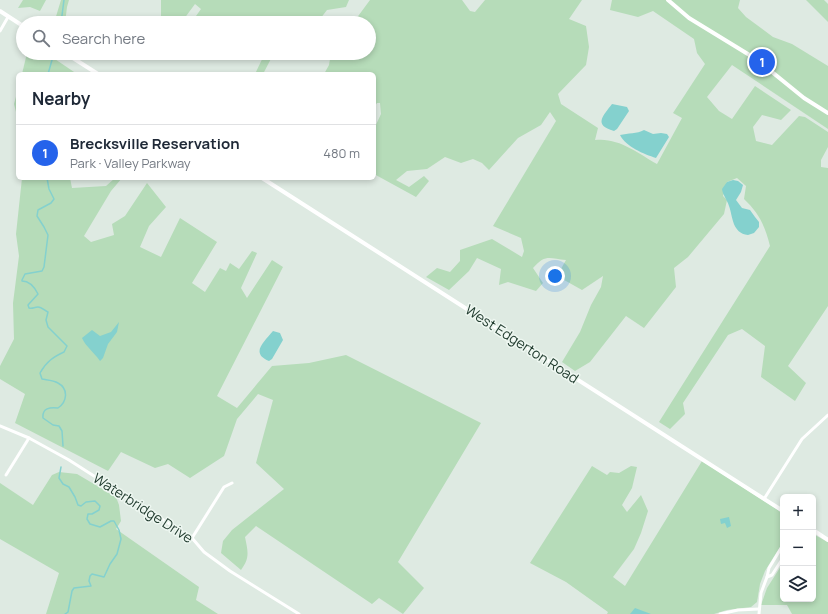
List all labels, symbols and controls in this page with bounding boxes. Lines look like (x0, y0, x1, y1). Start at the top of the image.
search box (16, 16, 376, 60)
icon: search (30, 27, 52, 49)
text: Search here (62, 28, 145, 49)
pin: 1 (749, 47, 775, 77)
text: Nearby (32, 87, 90, 110)
text: Brecksville Reservation (70, 133, 240, 154)
text: 1 (42, 144, 48, 162)
text: 480 m (323, 144, 360, 162)
text: Park · Valley Parkway (70, 154, 191, 172)
your location (545, 266, 565, 286)
street label: West Edgerton Road (462, 300, 583, 387)
street label: Waterbridge Drive (90, 468, 197, 547)
map controls (780, 494, 816, 602)
button: + (780, 494, 816, 530)
button: − (780, 530, 816, 566)
button: layers (780, 566, 816, 602)

